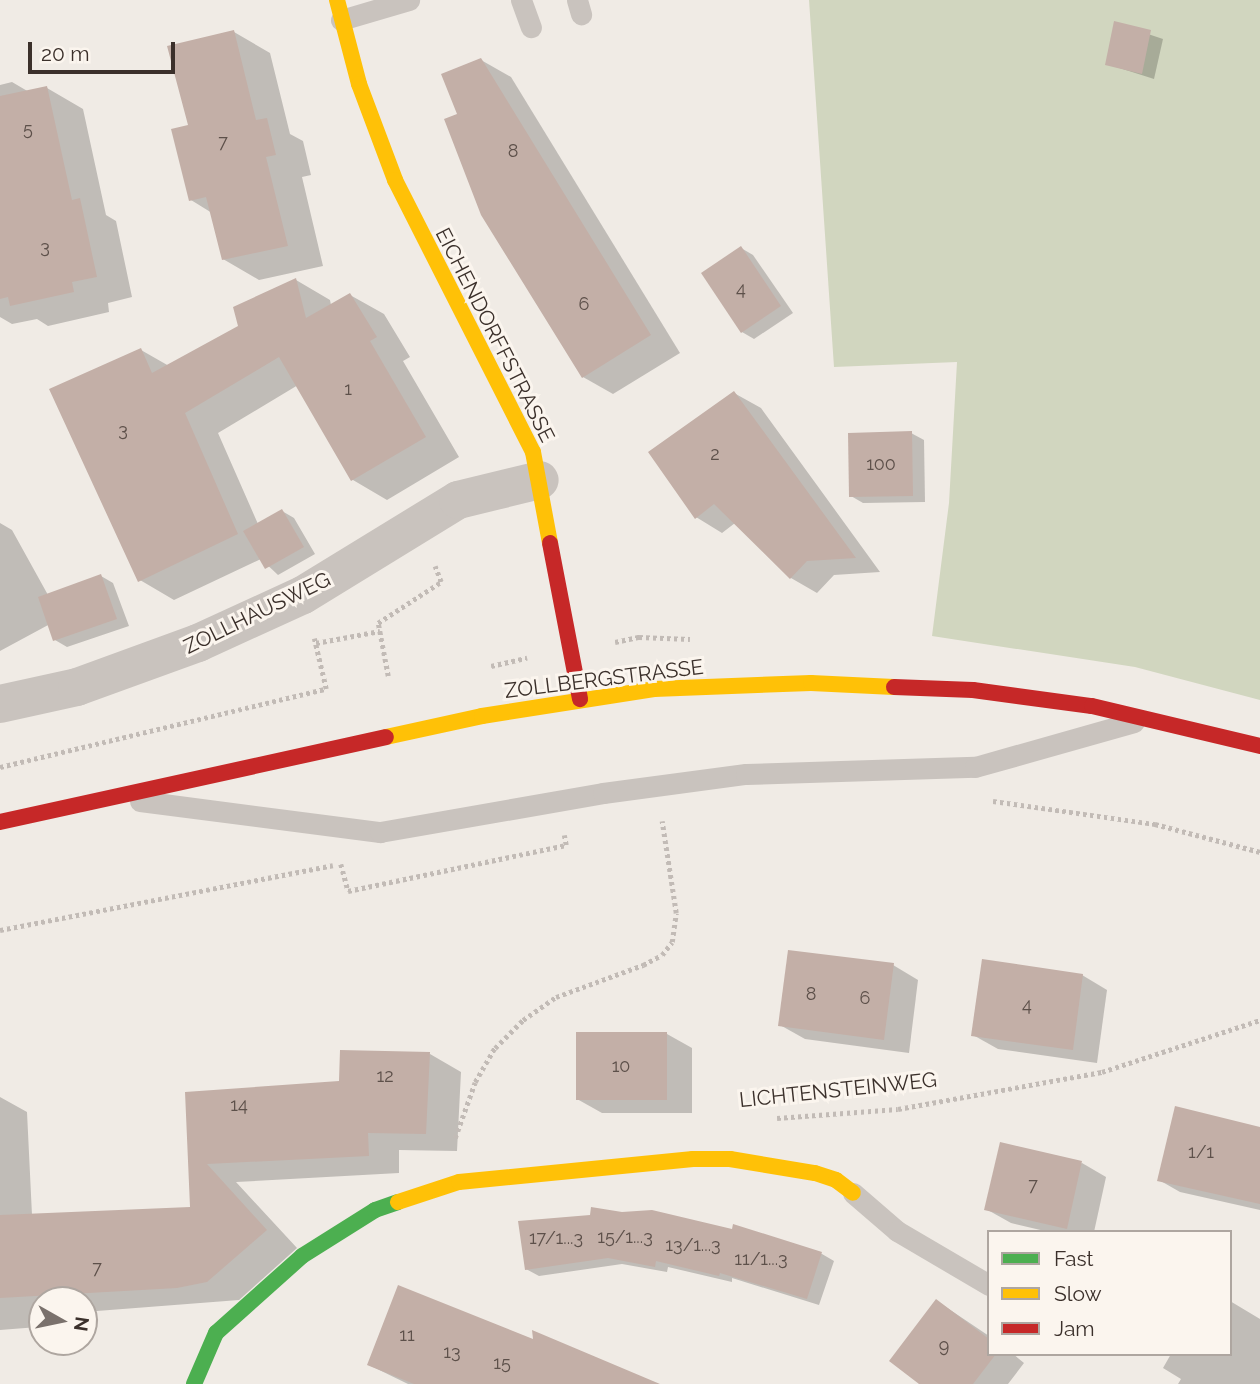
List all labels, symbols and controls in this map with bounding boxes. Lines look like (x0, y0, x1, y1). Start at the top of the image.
scale bar (32, 28, 178, 72)
text: 20 m (41, 41, 89, 66)
house number: 5 (23, 118, 33, 140)
house number: 7 (218, 131, 228, 153)
house number: 8 (508, 140, 518, 162)
street label: EICHENDORFFSTRASSE (430, 224, 560, 446)
house number: 3 (40, 236, 50, 258)
house number: 4 (736, 278, 746, 300)
house number: 6 (579, 293, 589, 315)
house number: 1 (344, 378, 352, 400)
house number: 3 (118, 419, 128, 441)
house number: 2 (710, 443, 720, 465)
house number: 100 (866, 453, 896, 475)
street label: ZOLLHAUSWEG (180, 567, 334, 659)
street label: ZOLLBERGSTRASSE (503, 654, 705, 704)
house number: 8 (806, 983, 816, 1005)
house number: 6 (860, 987, 870, 1009)
house number: 4 (1022, 994, 1032, 1016)
house number: 10 (612, 1055, 630, 1077)
house number: 12 (376, 1065, 394, 1087)
street label: LICHTENSTEINWEG (738, 1067, 938, 1113)
house number: 14 (230, 1094, 248, 1116)
house number: 1/1 (1188, 1141, 1214, 1163)
house number: 7 (1028, 1174, 1038, 1196)
house number: 15/1...3 (597, 1226, 653, 1248)
house number: 17/1...3 (529, 1227, 583, 1249)
legend (987, 1230, 1232, 1356)
house number: 13/1...3 (665, 1234, 721, 1256)
text: Fast (1054, 1246, 1094, 1271)
house number: 11/1...3 (734, 1248, 788, 1270)
house number: 7 (92, 1257, 102, 1279)
text: Slow (1054, 1281, 1102, 1306)
north arrow (28, 1286, 98, 1356)
text: N (70, 1315, 94, 1333)
text: Jam (1054, 1316, 1095, 1341)
house number: 11 (399, 1324, 415, 1346)
house number: 9 (939, 1335, 949, 1357)
house number: 13 (443, 1341, 461, 1363)
house number: 15 (493, 1352, 511, 1374)

